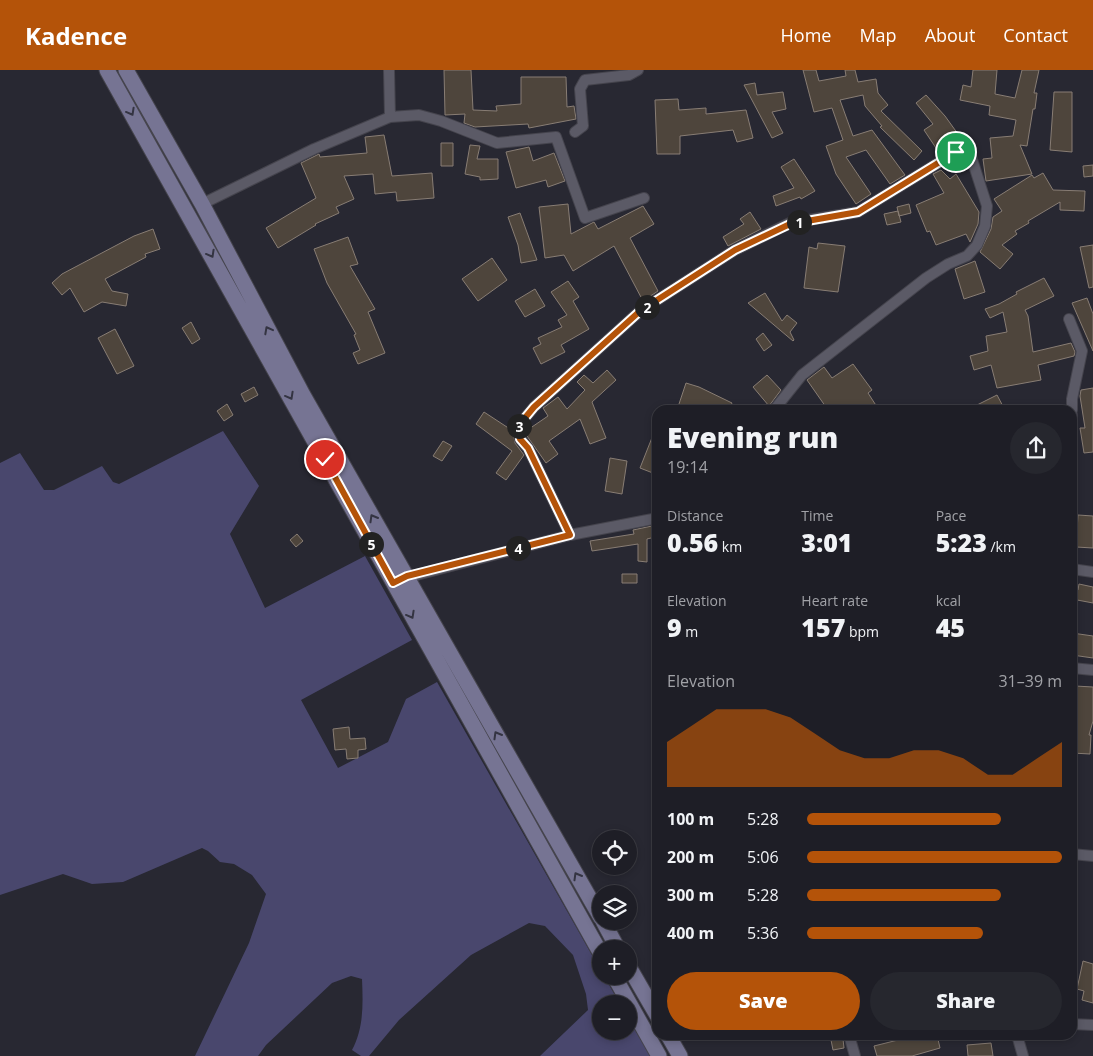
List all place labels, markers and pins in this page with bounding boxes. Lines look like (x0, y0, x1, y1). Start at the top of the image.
pin (935, 131, 977, 173)
pin: 1 (786, 210, 812, 234)
pin: 2 (634, 294, 660, 320)
pin: 3 (506, 414, 532, 438)
pin (304, 438, 346, 480)
pin: 5 (358, 532, 384, 556)
pin: 4 (506, 536, 530, 560)

